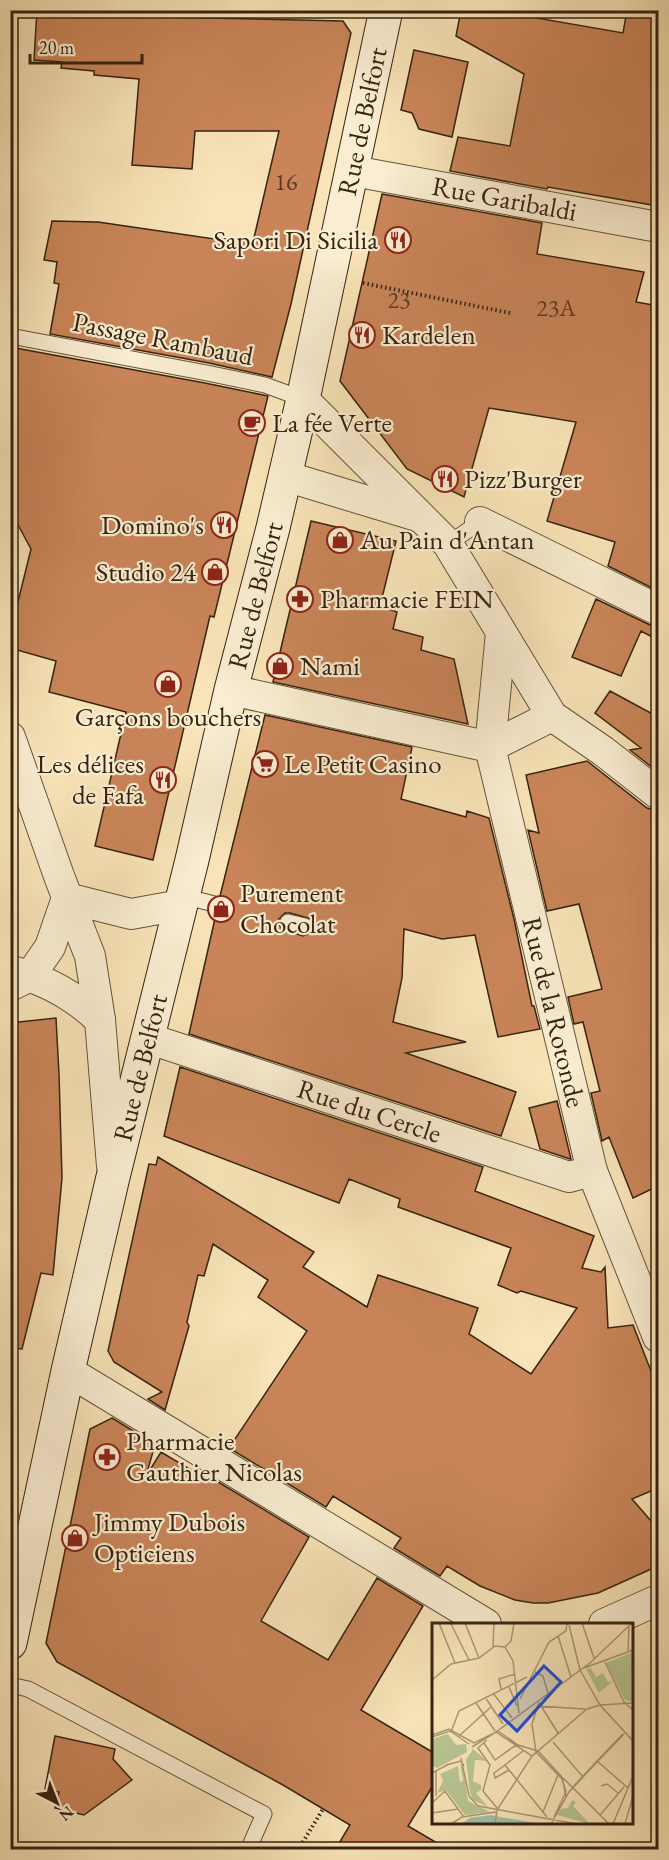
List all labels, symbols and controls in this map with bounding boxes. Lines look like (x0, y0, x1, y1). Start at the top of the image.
scale bar (30, 27, 142, 65)
text: 20 m (39, 36, 74, 59)
street label: Rue de Belfort (329, 43, 395, 199)
house number: 16 (274, 166, 298, 197)
street label: Rue Garibaldi (429, 168, 580, 229)
place label: Sapori Di Sicilia (213, 222, 378, 257)
restaurant icon: Sapori Di Sicilia (383, 225, 413, 255)
house number: 23 (387, 284, 411, 315)
house number: 23A (536, 292, 576, 323)
street label: Passage Rambaud (70, 304, 257, 373)
place label: Kardelen (382, 317, 476, 352)
restaurant icon: Kardelen (347, 320, 377, 350)
place label: La fée Verte (272, 405, 392, 440)
cafe icon: La fée Verte (237, 408, 267, 438)
place label: Pizz'Burger (464, 461, 582, 496)
restaurant icon: Pizz'Burger (430, 464, 460, 494)
place label: Domino's (101, 507, 204, 542)
restaurant icon: Domino's (209, 510, 239, 540)
street label: Rue de Belfort (219, 518, 291, 673)
place label: Au Pain d'Antan (359, 522, 534, 557)
shop icon: Au Pain d'Antan (325, 525, 355, 555)
place label: Studio 24 (96, 554, 197, 589)
shop icon: Studio 24 (200, 557, 230, 587)
place label: Pharmacie FEIN (320, 581, 494, 616)
pharmacy icon: Pharmacie FEIN (285, 584, 315, 614)
place label: Nami (300, 648, 360, 683)
shop icon: Nami (265, 651, 295, 681)
shop icon: Garçons bouchers (153, 669, 183, 699)
place label: Garçons bouchers (75, 699, 261, 734)
place label: Les délices de Fafa (37, 746, 144, 812)
place label: Le Petit Casino (284, 746, 442, 781)
supermarket icon: Le Petit Casino (250, 749, 280, 779)
restaurant icon: Les délices de Fafa (148, 765, 178, 795)
place label: Purement Chocolat (240, 875, 343, 941)
shop icon: Purement Chocolat (206, 894, 236, 924)
street label: Rue de la Rotonde (514, 913, 594, 1111)
street label: Rue de Belfort (105, 990, 175, 1145)
street label: Rue du Cercle (293, 1071, 446, 1151)
place label: Pharmacie Gauthier Nicolas (126, 1423, 302, 1489)
pharmacy icon: Pharmacie Gauthier Nicolas (92, 1442, 122, 1472)
place label: Jimmy Dubois Opticiens (92, 1504, 245, 1570)
shop icon: Jimmy Dubois Opticiens (60, 1523, 90, 1553)
inset map (432, 1623, 633, 1824)
north arrow (27, 1773, 87, 1833)
text: N (55, 1802, 79, 1826)

